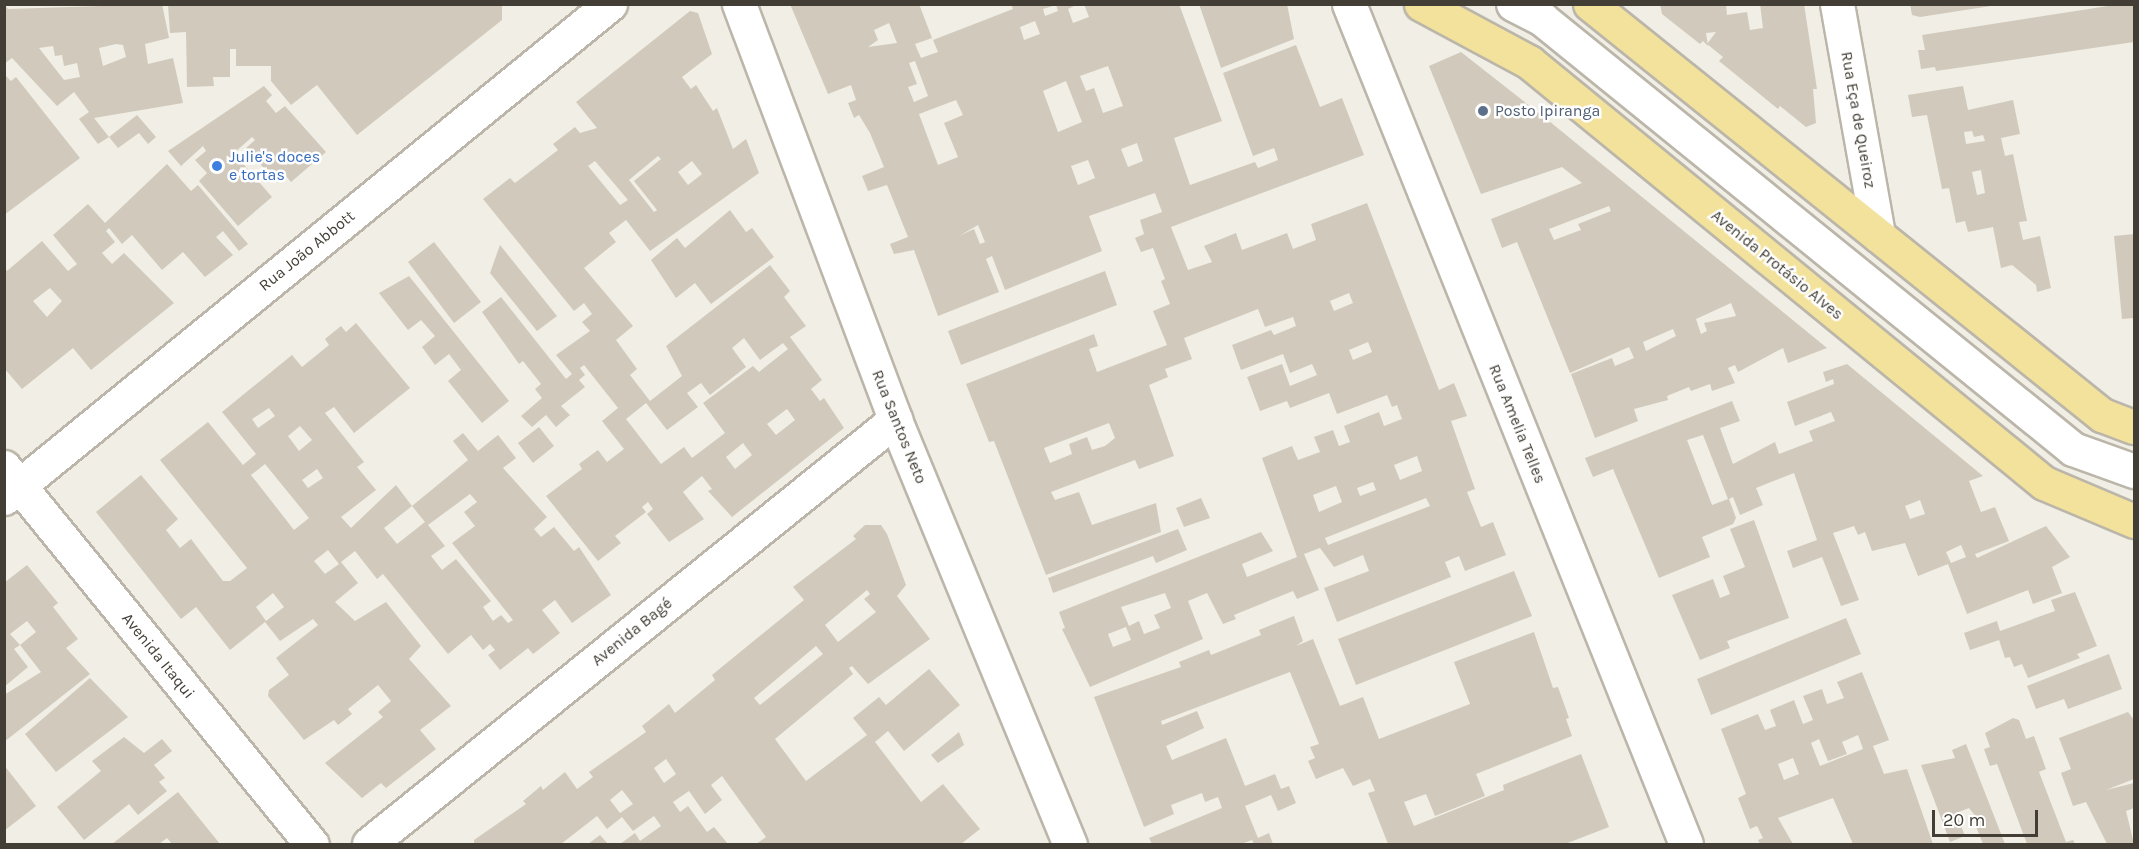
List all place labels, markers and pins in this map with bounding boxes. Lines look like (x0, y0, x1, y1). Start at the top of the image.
place label: Posto Ipiranga (1495, 101, 1600, 121)
marker: Posto Ipiranga (1476, 104, 1490, 118)
place label: Julie's doces e tortas (229, 147, 320, 185)
marker: Julie's doces e tortas (210, 159, 224, 173)

